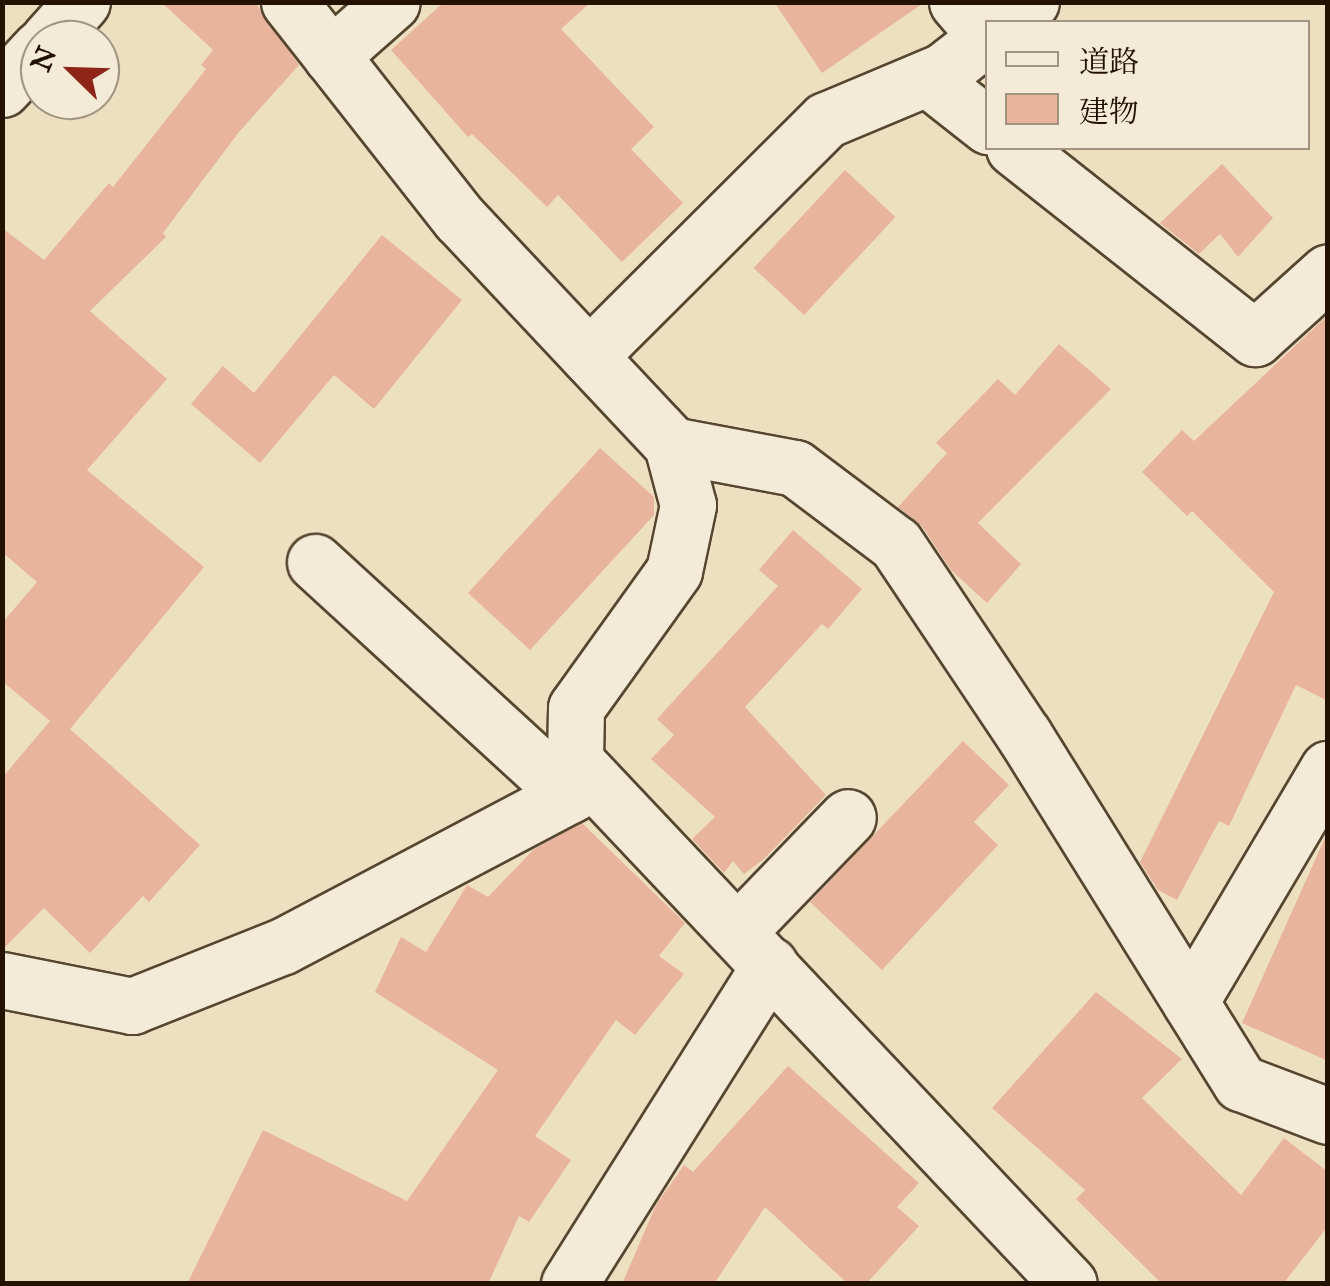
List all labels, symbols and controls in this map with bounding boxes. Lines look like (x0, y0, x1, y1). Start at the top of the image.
north arrow (20, 20, 120, 120)
legend (985, 20, 1310, 150)
text: N (23, 41, 65, 77)
text: 道路 (1079, 44, 1139, 80)
text: 建物 (1079, 94, 1139, 130)

